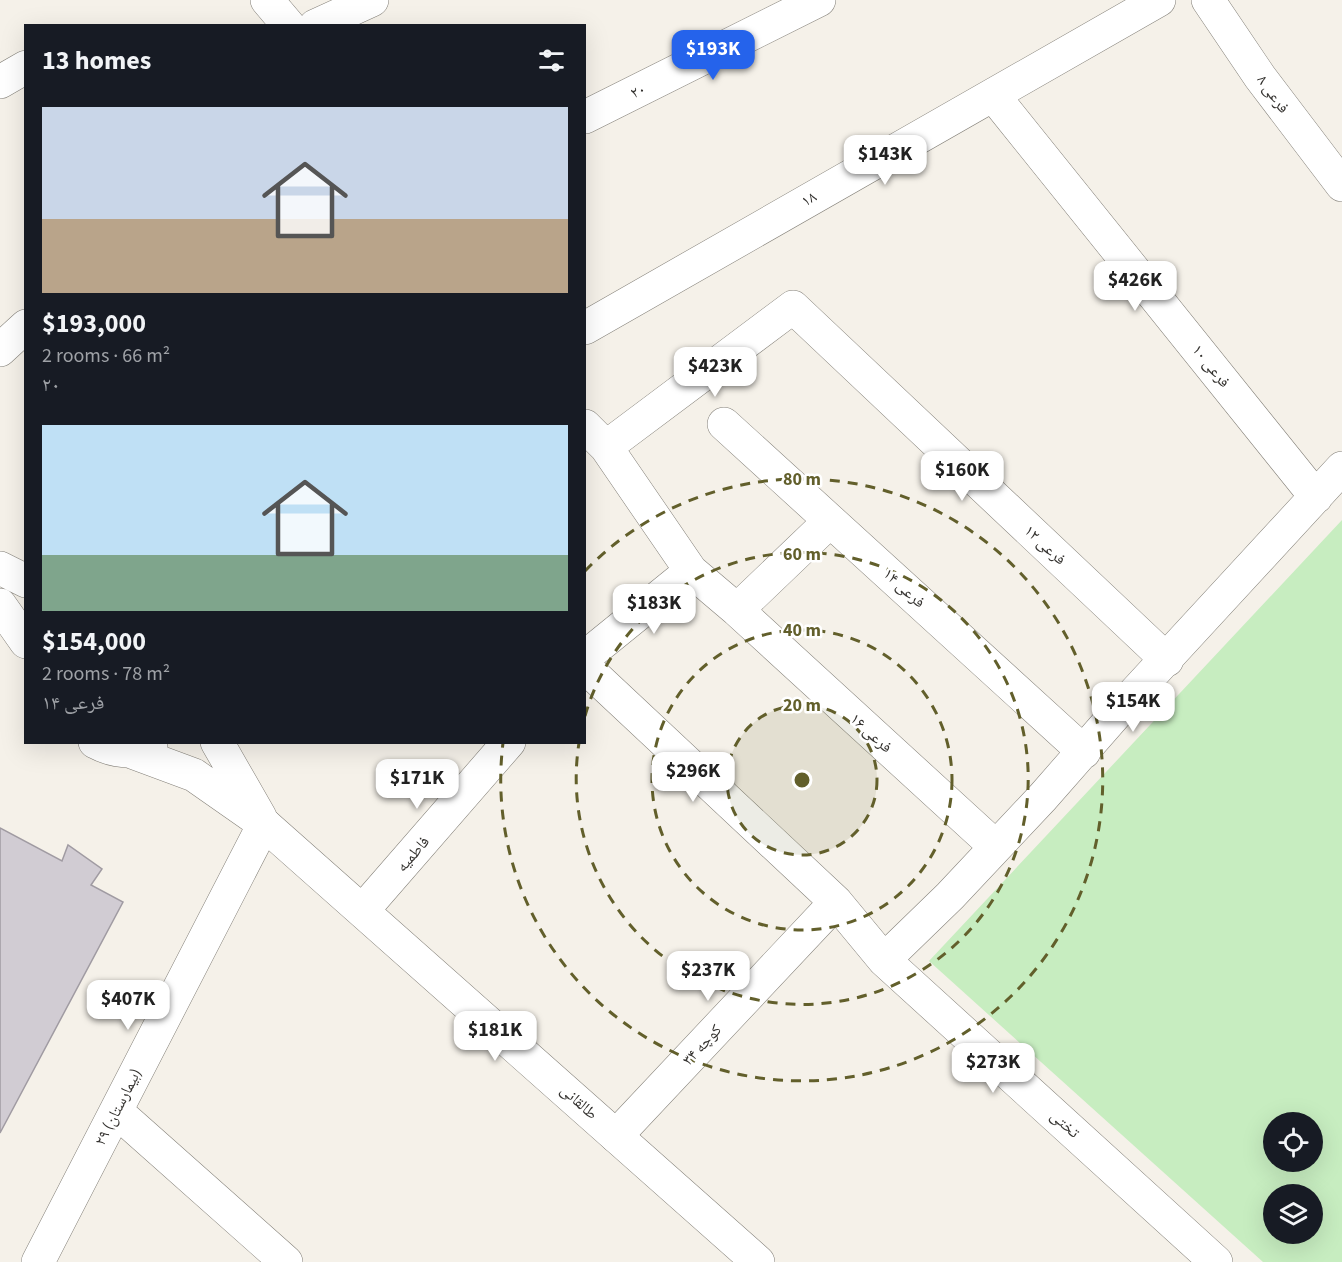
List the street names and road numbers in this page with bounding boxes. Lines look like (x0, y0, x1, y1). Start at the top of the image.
street label: فرعی ۸ (1252, 70, 1294, 118)
street label: ۲۰ (627, 78, 649, 104)
street label: ۱۸ (797, 186, 821, 212)
street label: فرعی ۱۰ (1187, 340, 1235, 392)
street label: فرعی ۱۲ (1019, 520, 1071, 570)
street label: فرعی ۱۴ (878, 563, 930, 613)
street label: فرعی ۱۶ (845, 708, 897, 758)
street label: فاطمیه (391, 831, 435, 877)
street label: کوچه ۳۴ (677, 1019, 727, 1070)
street label: ۲۹ (بیمارستان) (89, 1065, 147, 1149)
street label: طالقانی (555, 1079, 603, 1125)
street label: تختی (1045, 1105, 1085, 1143)

